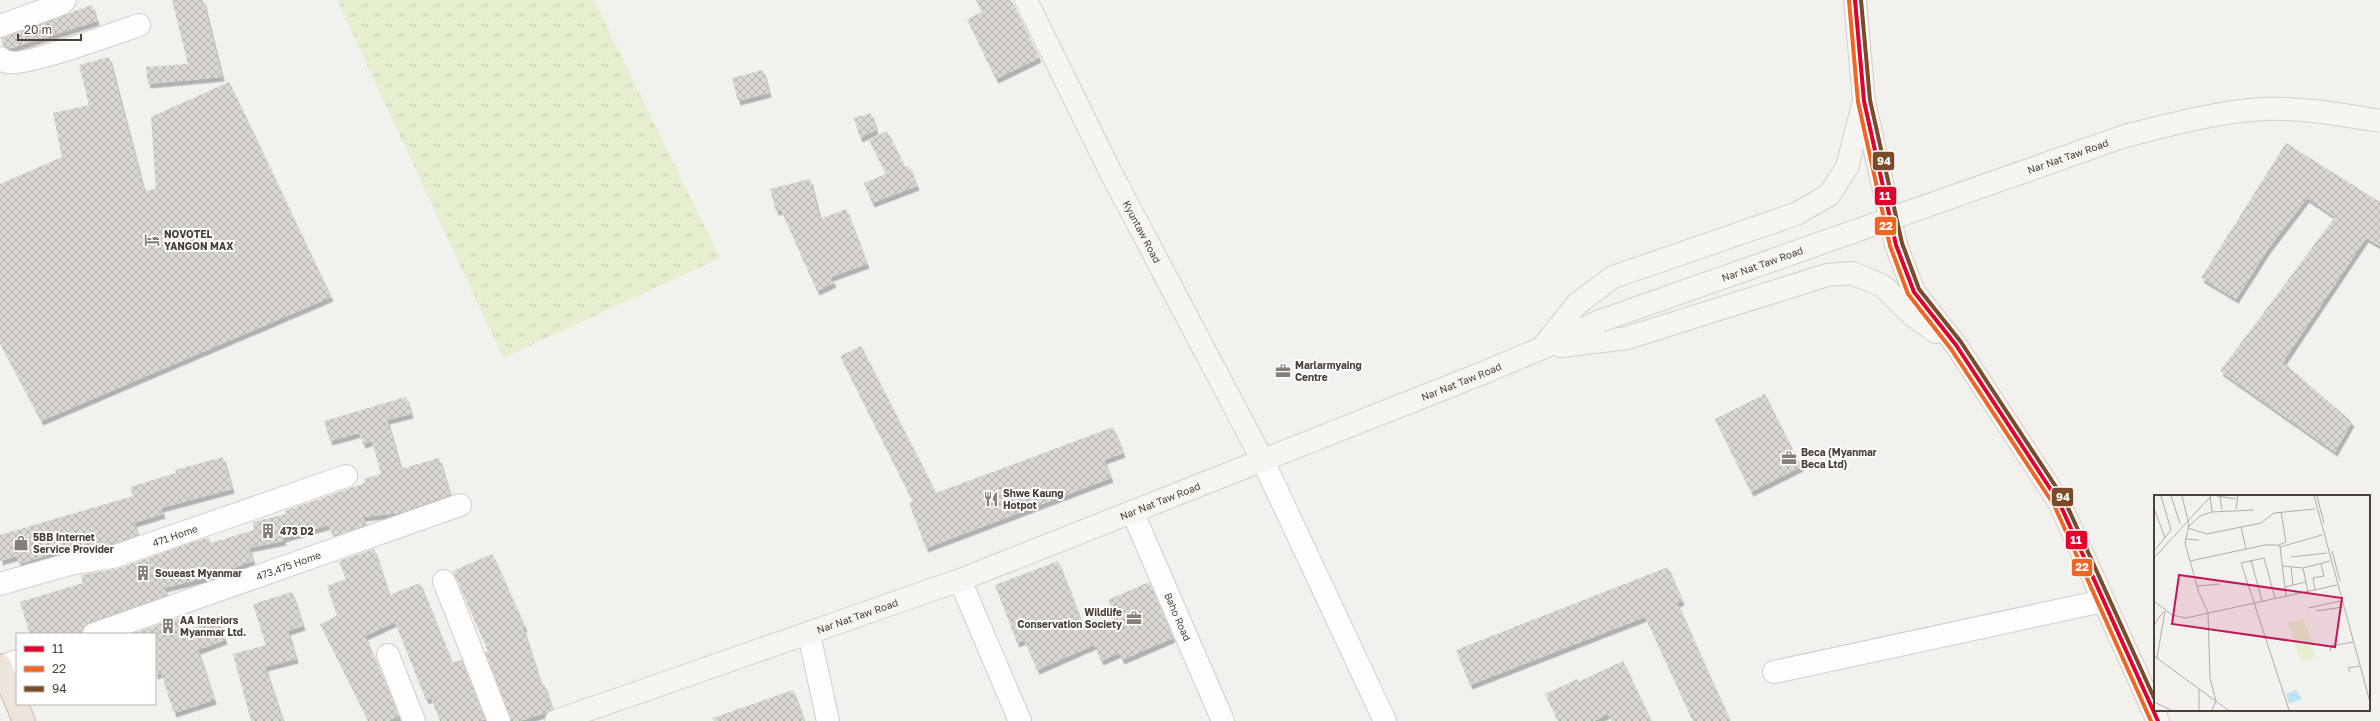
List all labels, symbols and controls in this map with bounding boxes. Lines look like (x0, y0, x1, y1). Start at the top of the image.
scale bar (18, 16, 81, 42)
text: 20 m (24, 22, 52, 37)
street label: Nar Nat Taw Road (2026, 136, 2110, 176)
line badge: 94 (1872, 151, 1895, 171)
text: 94 (1877, 154, 1891, 167)
line badge: 11 (1874, 186, 1897, 206)
text: 11 (1879, 189, 1891, 202)
street label: Kyuntaw Road (1121, 198, 1163, 265)
line badge: 22 (1874, 216, 1897, 236)
text: 22 (1879, 219, 1893, 232)
place label: NOVOTEL YANGON MAX (164, 228, 234, 252)
hotel icon: NOVOTEL YANGON MAX (143, 231, 161, 249)
street label: Nar Nat Taw Road (1720, 244, 1804, 284)
place label: Marlarmyaing Centre (1295, 359, 1362, 383)
street label: Nar Nat Taw Road (1419, 360, 1503, 403)
office icon: Marlarmyaing Centre (1274, 362, 1292, 380)
place label: Beca (Myanmar Beca Ltd) (1801, 446, 1877, 470)
office icon: Beca (Myanmar Beca Ltd) (1780, 449, 1798, 467)
street label: Nar Nat Taw Road (1118, 480, 1202, 522)
place label: Shwe Kaung Hotpot (1003, 487, 1063, 511)
line badge: 94 (2051, 487, 2074, 507)
restaurant icon: Shwe Kaung Hotpot (982, 490, 1000, 508)
text: 94 (2056, 490, 2070, 503)
inset map (2154, 495, 2370, 711)
street label: 471 Home (151, 522, 199, 549)
building icon: 473 D2 (259, 522, 277, 540)
place label: 473 D2 (280, 525, 314, 537)
line badge: 11 (2065, 530, 2088, 550)
place label: 5BB Internet Service Provider (33, 531, 114, 555)
text: 11 (2070, 533, 2082, 546)
shop icon: 5BB Internet Service Provider (12, 534, 30, 552)
street label: 473,475 Home (254, 548, 323, 583)
line badge: 22 (2071, 558, 2093, 577)
text: 22 (2075, 560, 2089, 573)
building icon: Soueast Myanmar (134, 564, 152, 582)
place label: Soueast Myanmar (155, 567, 242, 579)
street label: Baho Road (1162, 591, 1194, 643)
street label: Nar Nat Taw Road (815, 596, 899, 636)
place label: Wildlife Conservation Society (1017, 606, 1122, 630)
office icon: Wildlife Conservation Society (1125, 609, 1143, 627)
place label: AA Interiors Myanmar Ltd. (180, 614, 246, 638)
building icon: AA Interiors Myanmar Ltd. (159, 617, 177, 635)
legend (16, 633, 156, 705)
text: 11 (52, 641, 64, 656)
text: 22 (52, 661, 66, 676)
text: 94 (52, 681, 67, 696)

